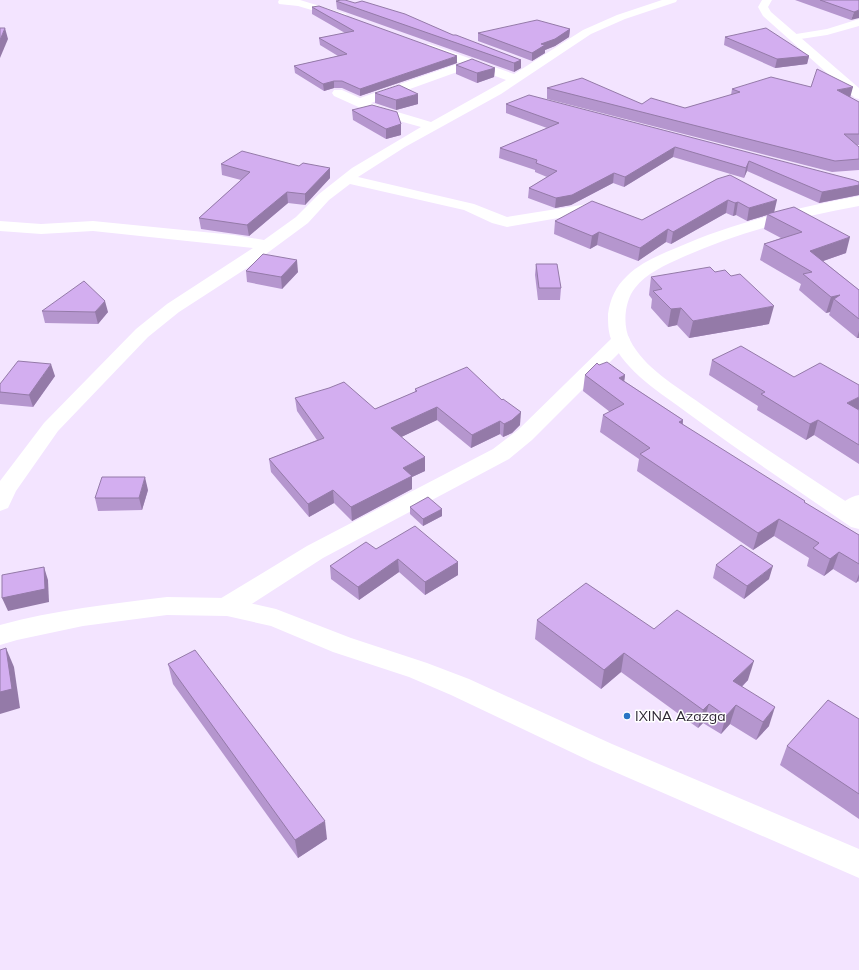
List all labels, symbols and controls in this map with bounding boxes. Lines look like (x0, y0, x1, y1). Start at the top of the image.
place label: IXINA Azazga (635, 707, 726, 725)
marker: IXINA Azazga (622, 711, 632, 721)

